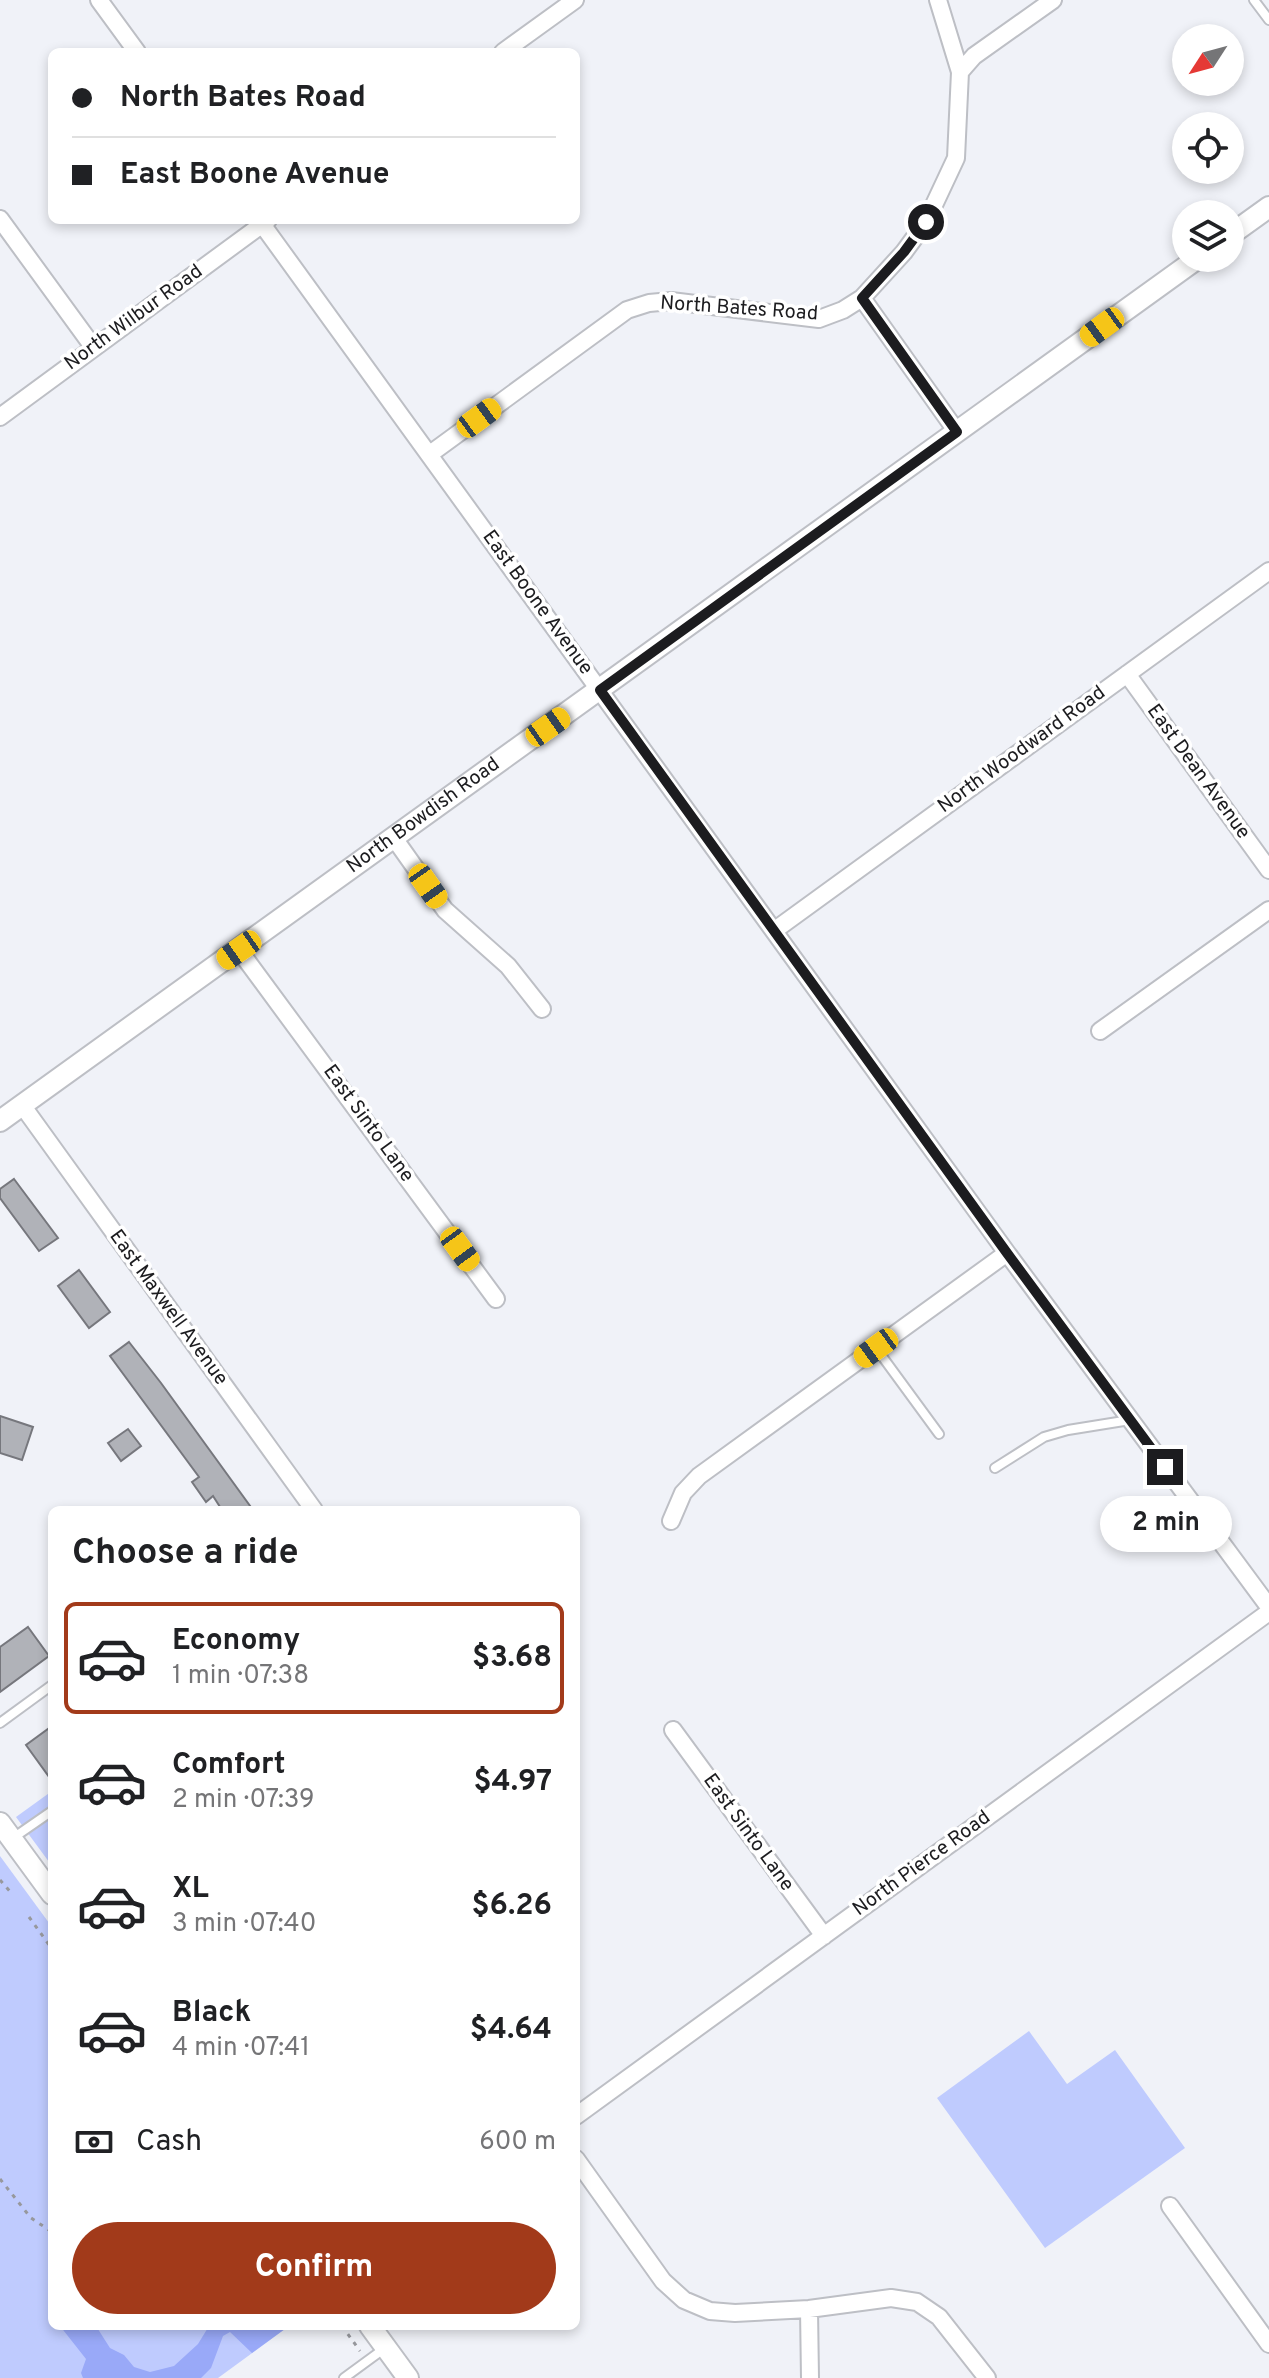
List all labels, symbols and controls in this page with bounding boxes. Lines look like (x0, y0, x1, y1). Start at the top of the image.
north arrow (1172, 24, 1244, 96)
map controls (1172, 24, 1244, 272)
text: North Bates Road (120, 80, 366, 117)
button: locate (1172, 112, 1244, 184)
text: East Boone Avenue (120, 157, 390, 194)
button: layers (1172, 200, 1244, 272)
route start (908, 204, 944, 240)
street label: North Wilbur Road (60, 259, 208, 377)
street label: North Bates Road (659, 291, 819, 327)
car (1076, 303, 1128, 351)
car (453, 394, 505, 442)
street label: East Boone Avenue (476, 525, 598, 681)
street label: North Woodward Road (933, 680, 1111, 820)
street label: East Dean Avenue (1140, 699, 1256, 845)
car (521, 703, 575, 751)
street label: North Bowdish Road (342, 752, 505, 880)
car (404, 859, 452, 913)
car (212, 926, 266, 974)
street label: East Sinto Lane (317, 1060, 419, 1188)
car (436, 1223, 484, 1275)
street label: East Maxwell Avenue (103, 1225, 233, 1391)
car (850, 1324, 902, 1372)
route end (1147, 1449, 1183, 1485)
callout: 2 min (1099, 1495, 1231, 1551)
text: 2 min (1132, 1507, 1200, 1540)
text: Choose a ride (72, 1531, 298, 1577)
icon: car (76, 1622, 148, 1694)
text: Economy (172, 1623, 300, 1660)
text: $3.68 (472, 1640, 552, 1677)
text: 1 min · 07:38 (172, 1660, 309, 1693)
icon: car (76, 1746, 148, 1818)
text: Comfort (172, 1747, 285, 1784)
text: $4.97 (473, 1764, 552, 1801)
street label: East Sinto Lane (697, 1769, 799, 1897)
text: 2 min · 07:39 (172, 1784, 314, 1817)
street label: North Pierce Road (848, 1805, 996, 1923)
icon: car (76, 1870, 148, 1942)
text: XL (172, 1871, 209, 1908)
text: $6.26 (471, 1888, 552, 1925)
text: 3 min · 07:40 (172, 1908, 316, 1941)
icon: car (76, 1994, 148, 2066)
text: Black (172, 1995, 251, 2032)
text: $4.64 (470, 2012, 552, 2049)
text: 4 min · 07:41 (172, 2032, 310, 2065)
icon: cash (72, 2120, 116, 2164)
text: Cash (136, 2124, 202, 2161)
text: 600 m (479, 2126, 556, 2159)
button: Confirm (72, 2222, 556, 2314)

